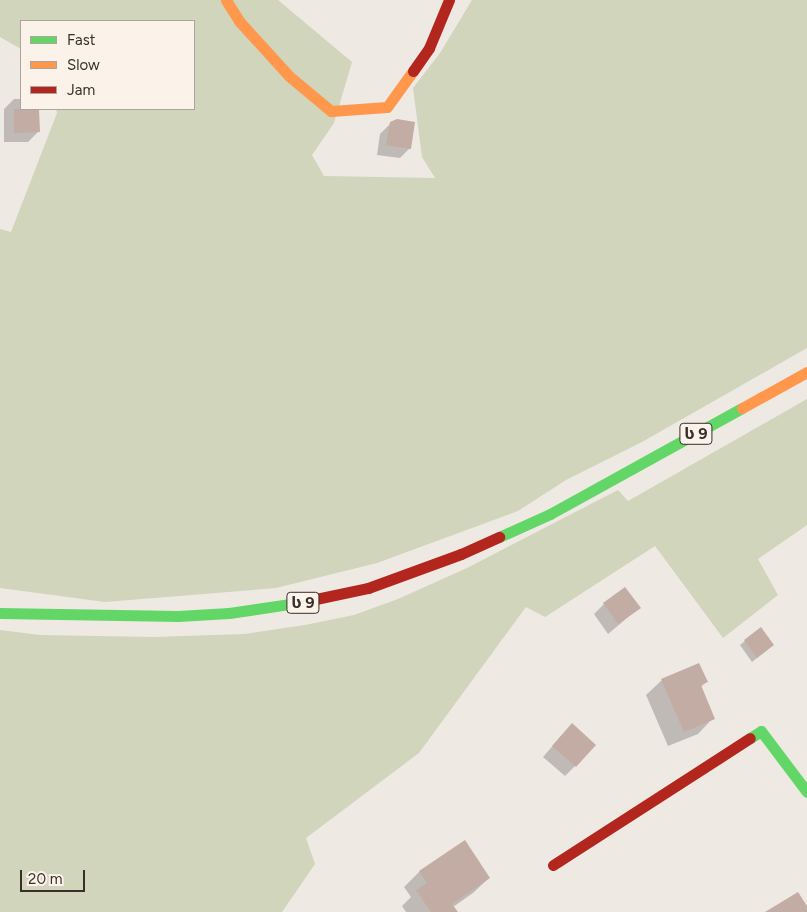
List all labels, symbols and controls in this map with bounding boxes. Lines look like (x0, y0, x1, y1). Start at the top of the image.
legend (20, 20, 195, 110)
text: Fast (67, 31, 95, 49)
text: Slow (67, 56, 100, 74)
text: Jam (67, 81, 95, 99)
road number: ს 9 (678, 420, 714, 448)
road number: ს 9 (286, 590, 320, 616)
scale bar (22, 860, 88, 892)
text: 20 m (28, 870, 62, 888)

